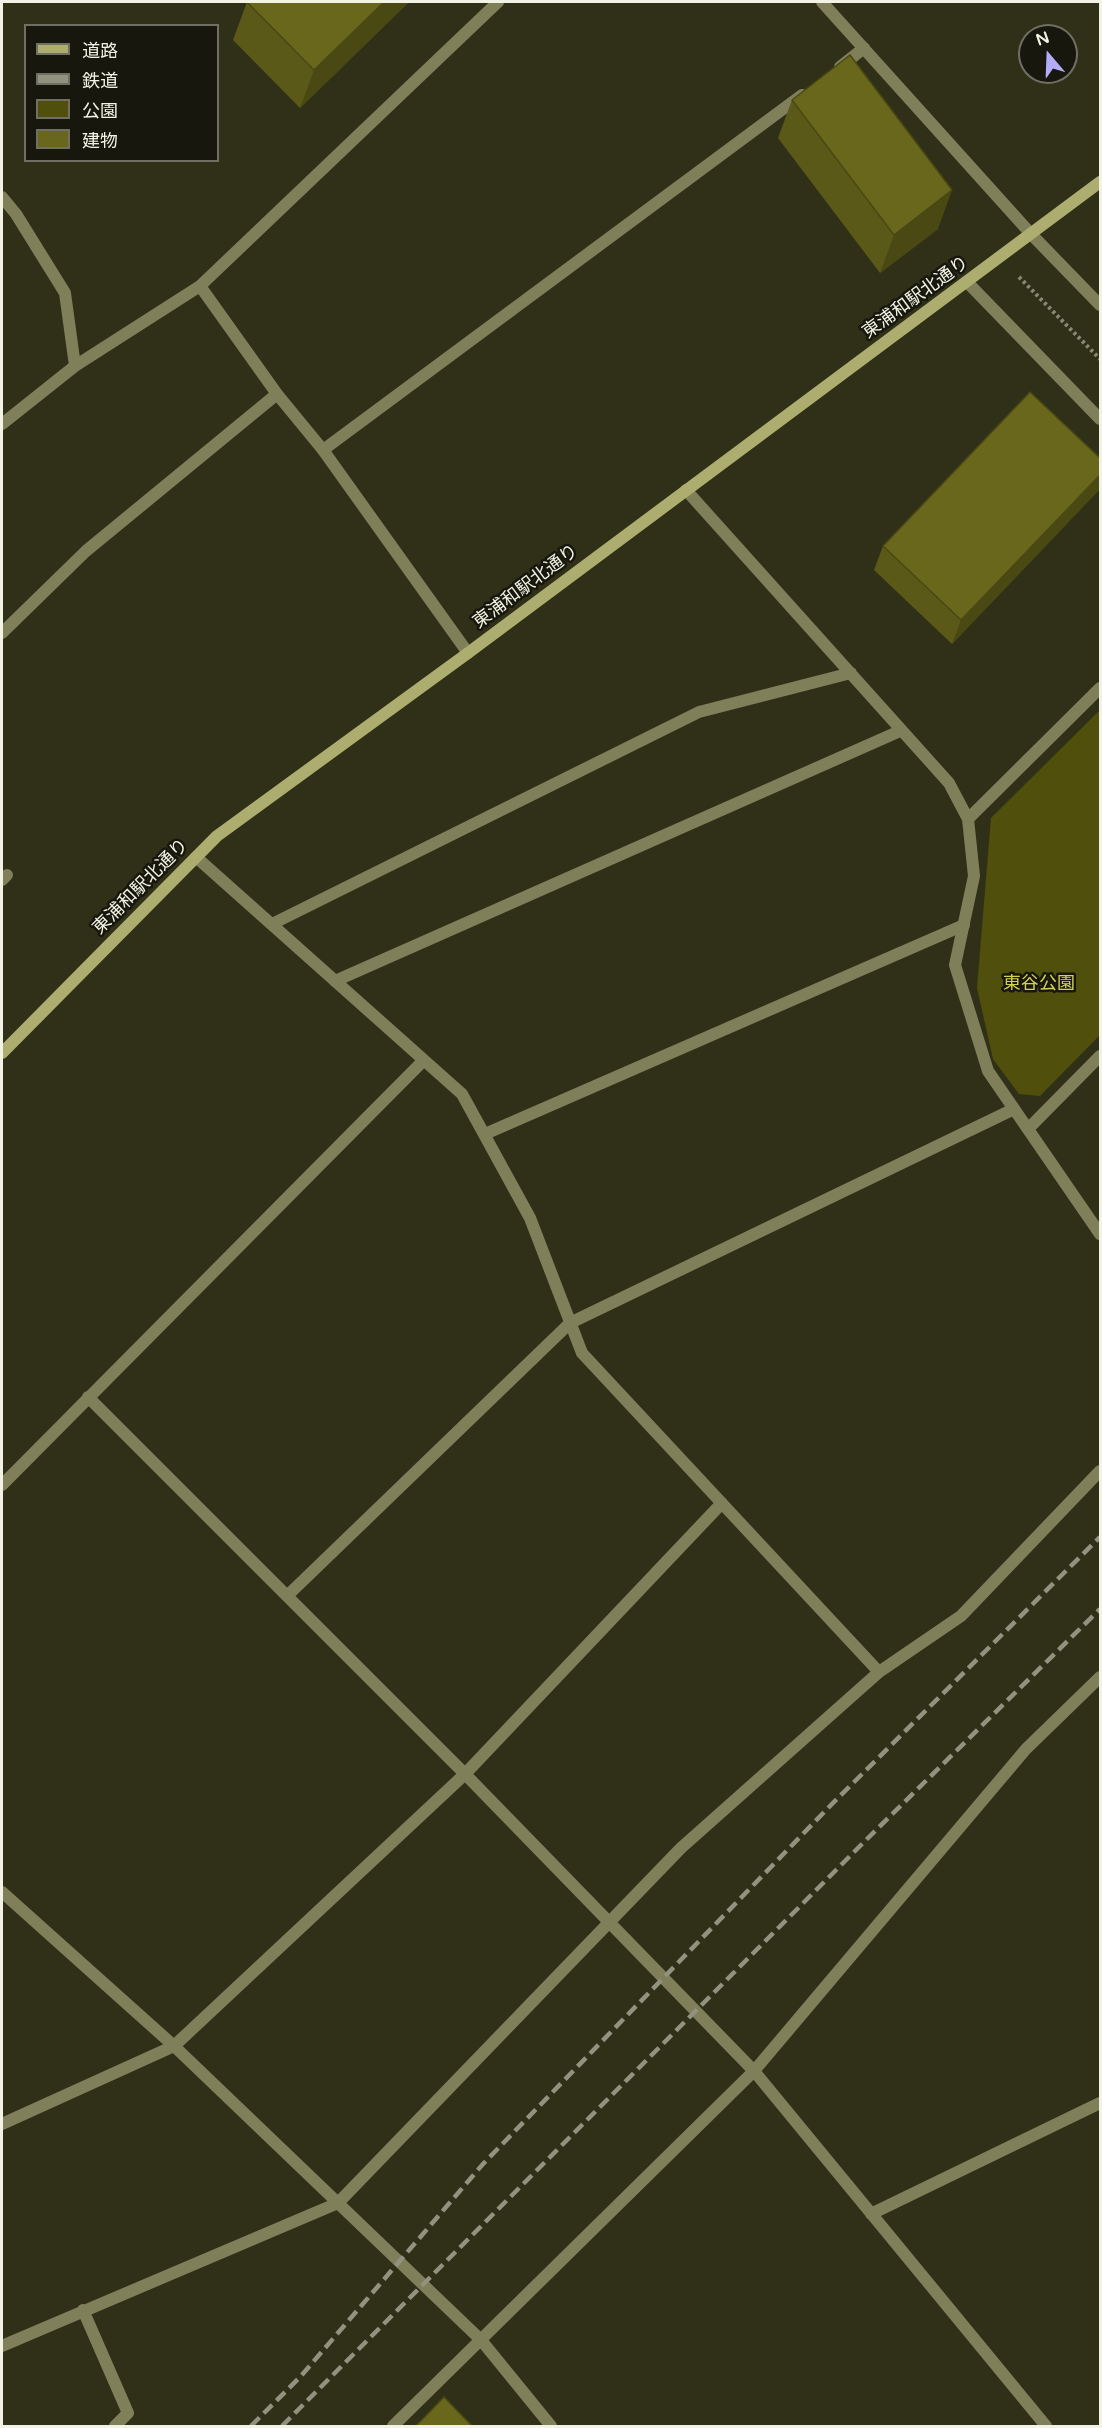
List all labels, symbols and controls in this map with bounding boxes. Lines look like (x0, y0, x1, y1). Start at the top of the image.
legend (24, 24, 219, 162)
north arrow (1018, 24, 1078, 84)
text: N (1033, 27, 1052, 50)
text: 道路 (82, 40, 118, 62)
text: 鉄道 (82, 70, 118, 92)
text: 公園 (82, 100, 118, 122)
text: 建物 (82, 130, 118, 152)
street label: 東浦和駅北通り (859, 252, 973, 344)
street label: 東浦和駅北通り (469, 540, 583, 634)
street label: 東浦和駅北通り (89, 835, 193, 939)
park label: 東谷公園 (1003, 973, 1075, 995)

